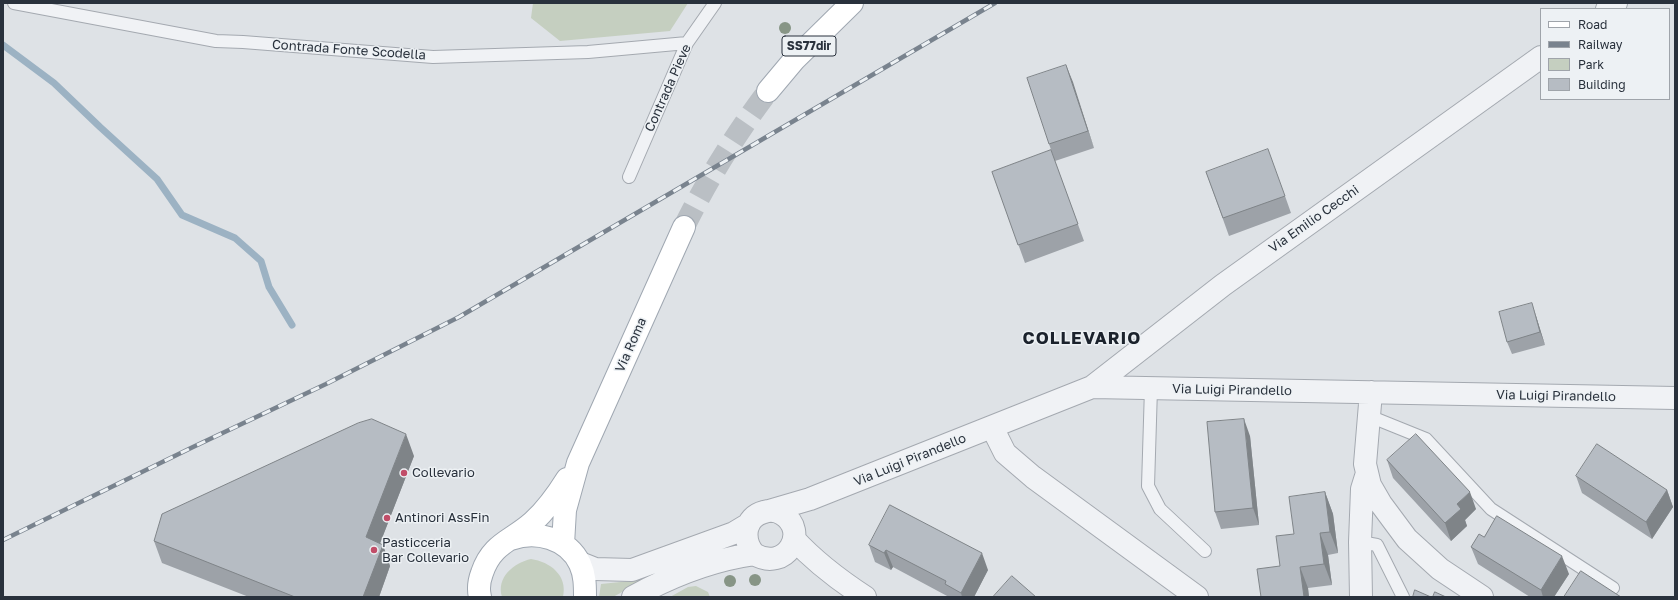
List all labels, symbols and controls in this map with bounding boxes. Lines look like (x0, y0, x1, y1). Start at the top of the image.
legend (1540, 8, 1670, 100)
text: Road (1578, 17, 1607, 32)
road number: SS77dir (782, 36, 836, 56)
street label: Contrada Fonte Scodella (272, 37, 426, 63)
text: Railway (1578, 37, 1623, 52)
street label: Contrada Pieve (642, 42, 694, 134)
text: Park (1578, 57, 1604, 72)
text: Building (1578, 77, 1626, 92)
street label: Via Emilio Cecchi (1266, 182, 1362, 256)
street label: Via Roma (612, 315, 650, 375)
district label: COLLEVARIO (1023, 329, 1141, 349)
street label: Via Luigi Pirandello (1172, 381, 1292, 399)
street label: Via Luigi Pirandello (1496, 387, 1616, 405)
street label: Via Luigi Pirandello (852, 430, 968, 490)
place label: Collevario (412, 465, 475, 481)
marker: Collevario (399, 468, 409, 478)
place label: Antinori AssFin (395, 510, 489, 526)
marker: Antinori AssFin (382, 513, 392, 523)
place label: Pasticceria Bar Collevario (382, 535, 469, 566)
marker: Pasticceria Bar Collevario (369, 545, 379, 555)

